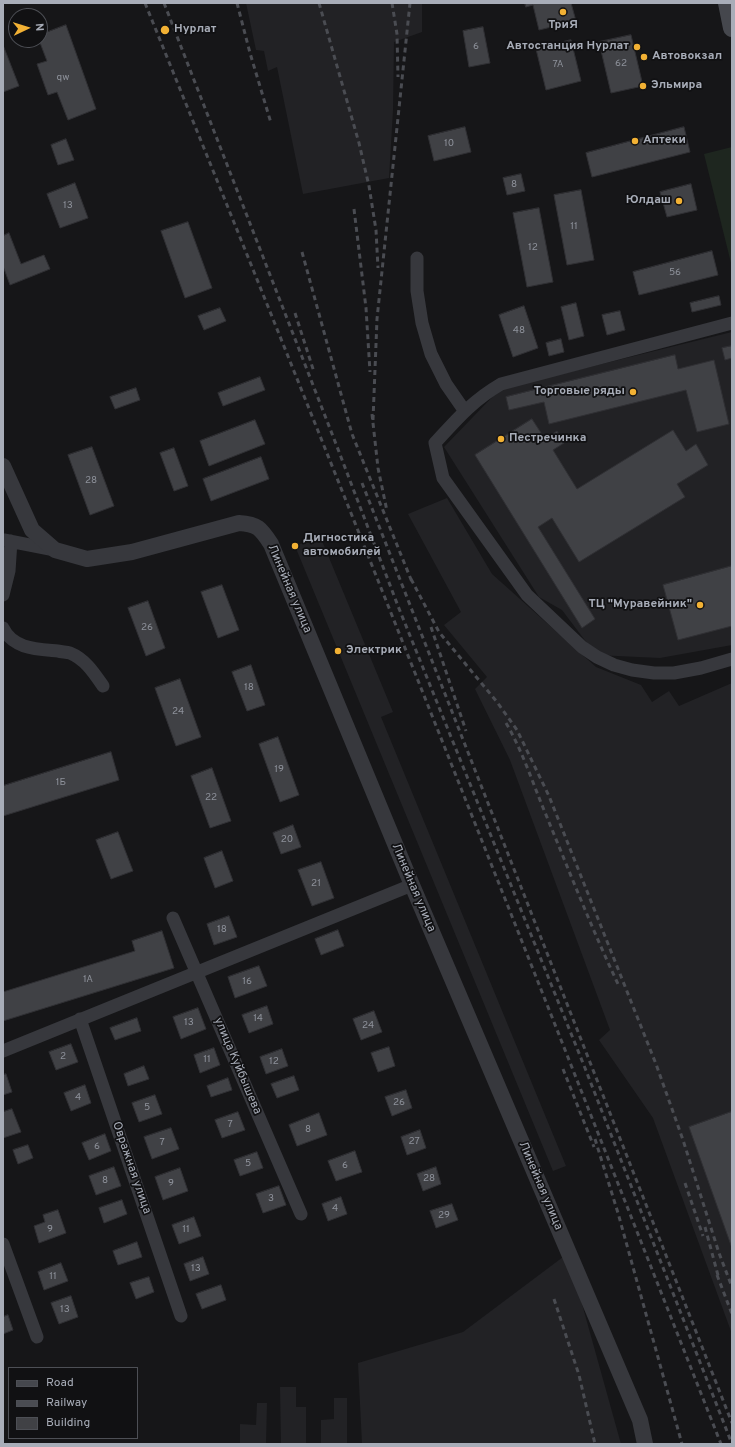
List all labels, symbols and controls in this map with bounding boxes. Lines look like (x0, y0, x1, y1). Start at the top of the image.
marker: ТриЯ (558, 7, 568, 17)
north arrow (8, 8, 48, 48)
place label: ТриЯ (548, 19, 578, 33)
text: N (32, 23, 46, 32)
place label: Нурлат (174, 23, 216, 37)
marker: Нурлат (159, 24, 171, 36)
place label: Автостанция Нурлат (506, 40, 629, 54)
house number: 6 (473, 41, 479, 53)
marker: Автостанция Нурлат (632, 42, 642, 52)
place label: Автовокзал (652, 50, 722, 64)
marker: Автовокзал (639, 52, 649, 62)
house number: 62 (615, 58, 627, 70)
house number: 7А (553, 59, 563, 71)
house number: qw (57, 72, 69, 84)
place label: Эльмира (651, 79, 702, 93)
marker: Эльмира (638, 81, 648, 91)
place label: Аптеки (643, 134, 686, 148)
marker: Аптеки (630, 136, 640, 146)
house number: 10 (444, 138, 454, 150)
house number: 8 (511, 179, 517, 191)
place label: Юлдаш (626, 194, 671, 208)
marker: Юлдаш (674, 196, 684, 206)
house number: 13 (63, 200, 73, 212)
house number: 11 (570, 221, 578, 233)
house number: 12 (528, 242, 538, 254)
house number: 56 (669, 267, 681, 279)
house number: 48 (513, 325, 525, 337)
place label: Торговые ряды (534, 385, 625, 399)
marker: Торговые ряды (628, 387, 638, 397)
place label: Пестречинка (509, 432, 586, 446)
marker: Пестречинка (496, 434, 506, 444)
house number: 28 (85, 475, 97, 487)
place label: Дигностика автомобилей (303, 532, 381, 560)
marker: Дигностика автомобилей (290, 541, 300, 551)
street label: Линейная улица (264, 543, 314, 635)
place label: ТЦ "Муравейник" (589, 598, 692, 612)
marker: ТЦ "Муравейник" (695, 600, 705, 610)
house number: 26 (141, 622, 153, 634)
place label: Электрик (346, 644, 402, 658)
marker: Электрик (333, 646, 343, 656)
house number: 18 (244, 682, 254, 694)
house number: 24 (172, 706, 184, 718)
house number: 19 (274, 764, 284, 776)
house number: 1Б (56, 777, 66, 789)
house number: 22 (205, 792, 217, 804)
house number: 20 (281, 834, 293, 846)
street label: Линейная улица (388, 842, 438, 934)
house number: 21 (311, 878, 321, 890)
house number: 18 (217, 924, 227, 936)
house number: 1А (83, 974, 93, 986)
house number: 16 (242, 976, 252, 988)
house number: 14 (253, 1013, 263, 1025)
street label: улица Куйбышева (210, 1015, 264, 1117)
house number: 13 (184, 1017, 194, 1029)
house number: 24 (362, 1020, 374, 1032)
house number: 2 (60, 1051, 66, 1063)
house number: 11 (203, 1054, 211, 1066)
house number: 12 (269, 1056, 279, 1068)
house number: 4 (75, 1092, 81, 1104)
house number: 26 (393, 1097, 405, 1109)
house number: 5 (144, 1102, 150, 1114)
house number: 7 (227, 1119, 233, 1131)
street label: Овражная улица (108, 1120, 154, 1216)
house number: 8 (305, 1124, 311, 1136)
house number: 27 (408, 1136, 420, 1148)
house number: 7 (159, 1137, 165, 1149)
street label: Линейная улица (515, 1140, 565, 1232)
house number: 6 (94, 1141, 100, 1153)
house number: 5 (245, 1158, 251, 1170)
house number: 6 (342, 1160, 348, 1172)
house number: 28 (423, 1173, 435, 1185)
house number: 8 (102, 1175, 108, 1187)
house number: 9 (168, 1178, 174, 1190)
house number: 3 (268, 1193, 274, 1205)
house number: 4 (332, 1203, 338, 1215)
house number: 29 (438, 1210, 450, 1222)
house number: 9 (47, 1224, 53, 1236)
house number: 11 (182, 1224, 190, 1236)
house number: 13 (191, 1263, 201, 1275)
house number: 11 (49, 1271, 57, 1283)
house number: 13 (60, 1304, 70, 1316)
legend (8, 1367, 138, 1439)
text: Road (46, 1375, 74, 1391)
text: Railway (46, 1395, 87, 1411)
text: Building (46, 1415, 90, 1431)

